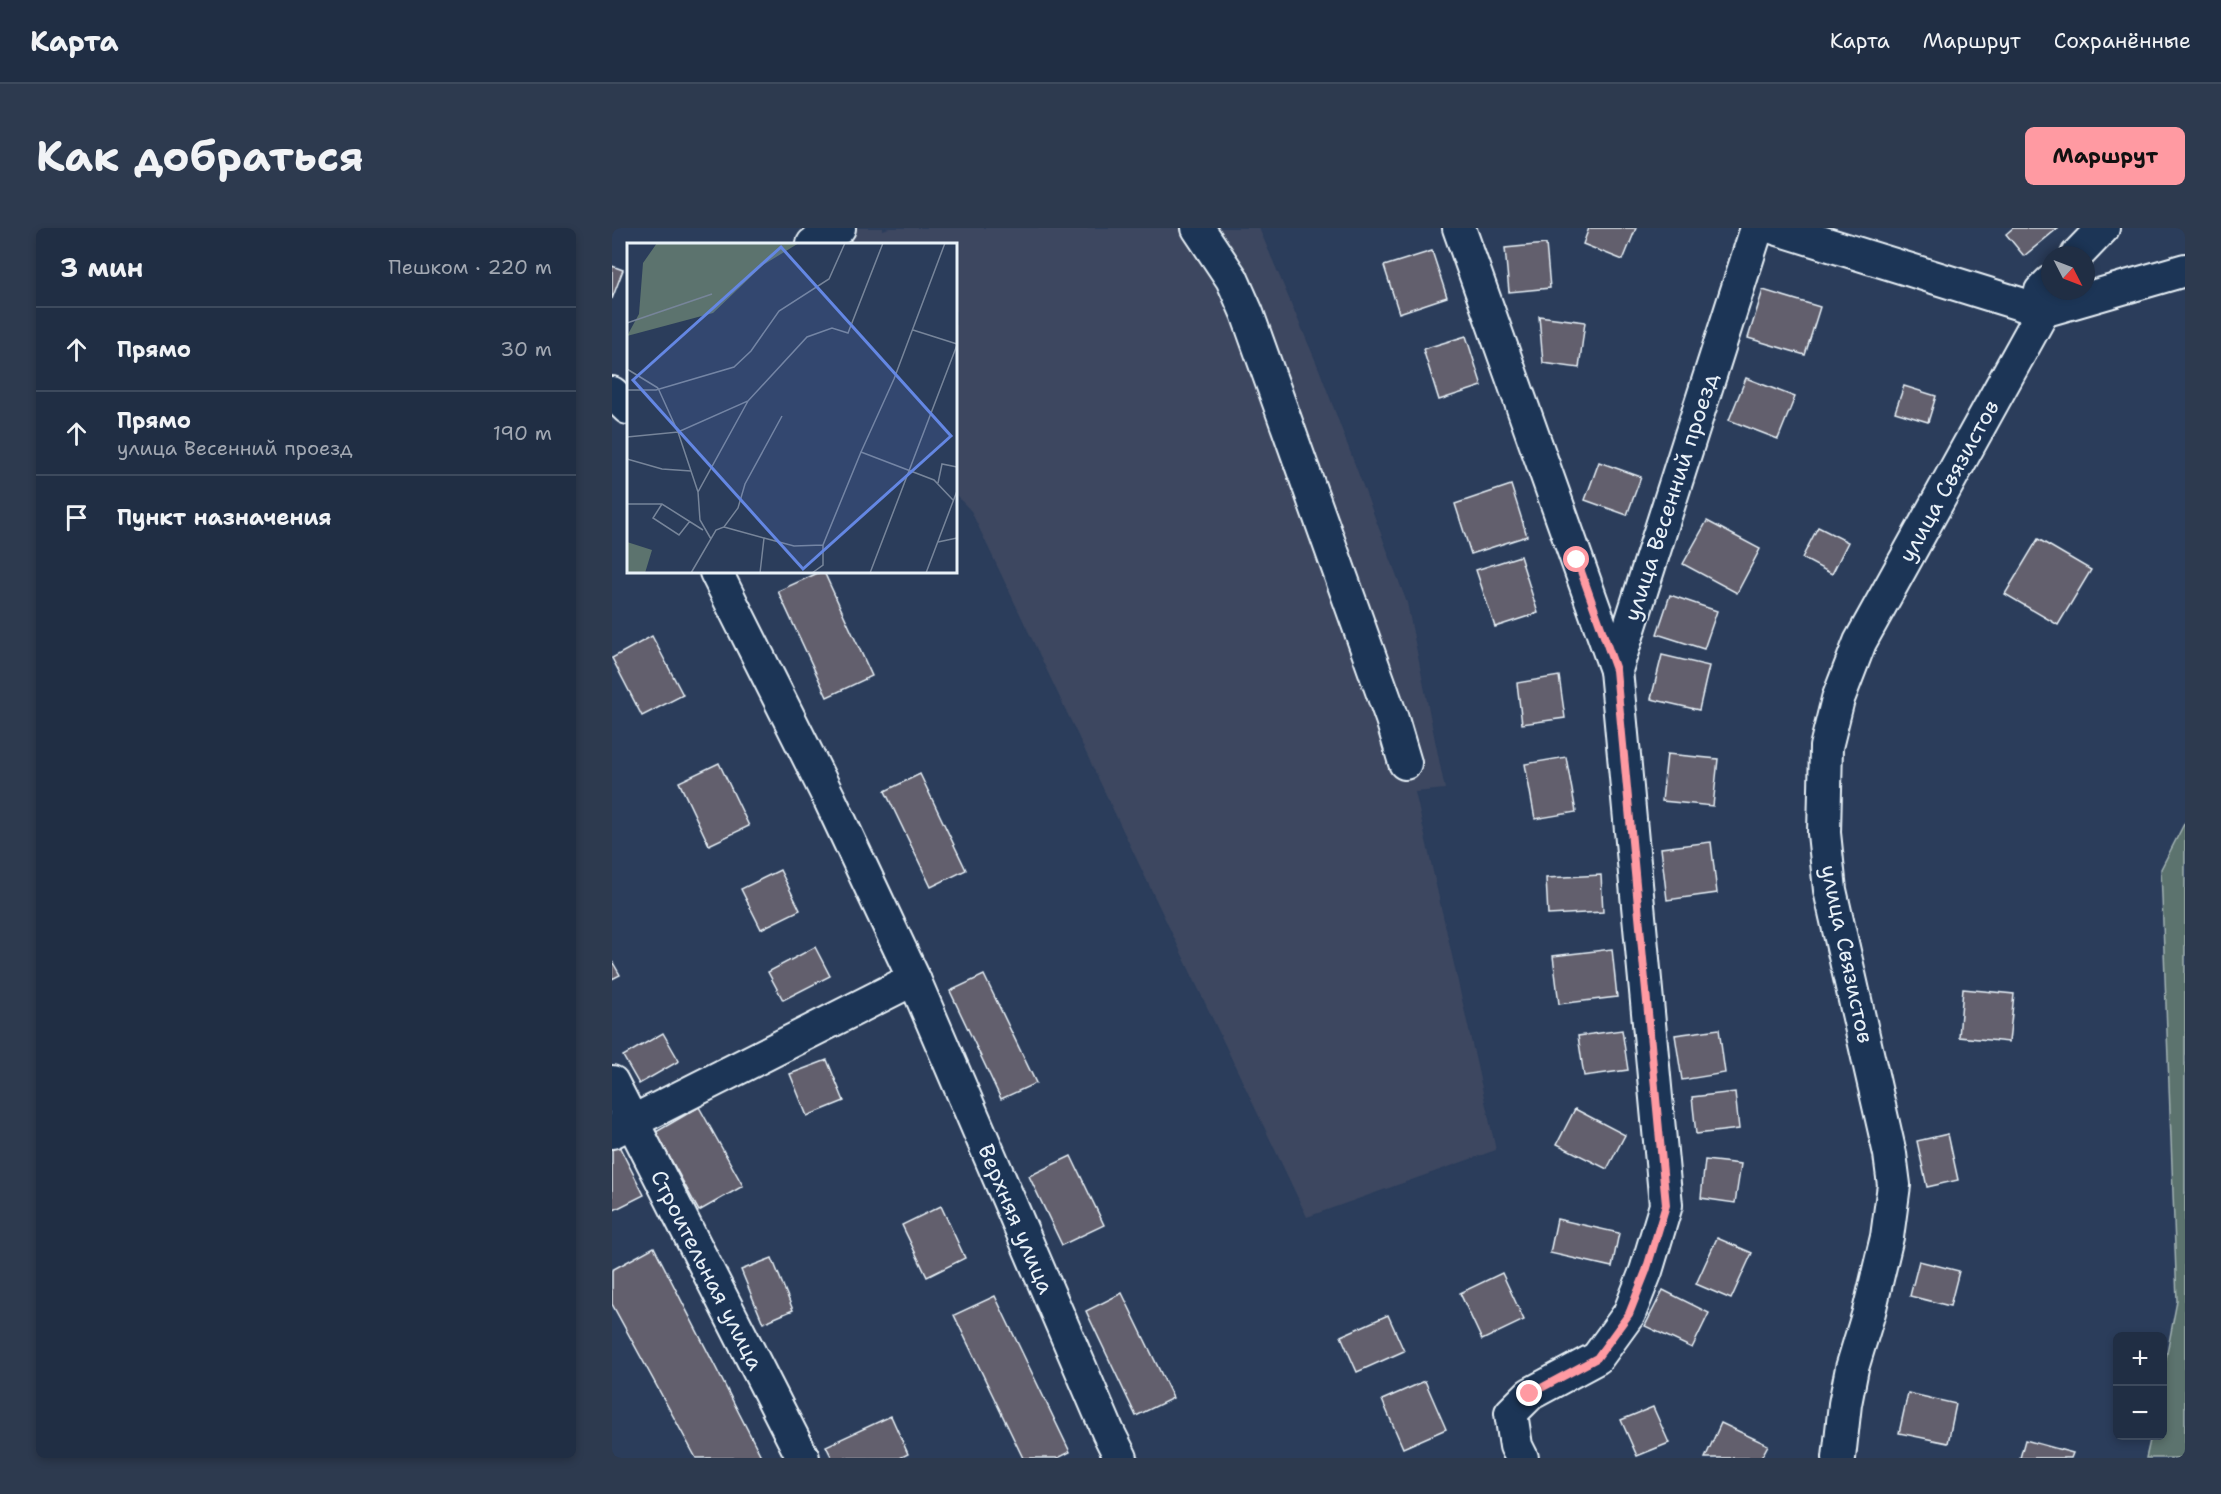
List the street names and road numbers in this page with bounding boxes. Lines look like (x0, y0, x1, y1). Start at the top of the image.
street label: улица Весенний проезд (1617, 369, 1725, 625)
street label: улица Связистов (1892, 395, 2006, 567)
street label: улица Связистов (1814, 862, 1880, 1046)
street label: Верхняя улица (971, 1140, 1061, 1299)
street label: Строительная улица (644, 1165, 770, 1375)

